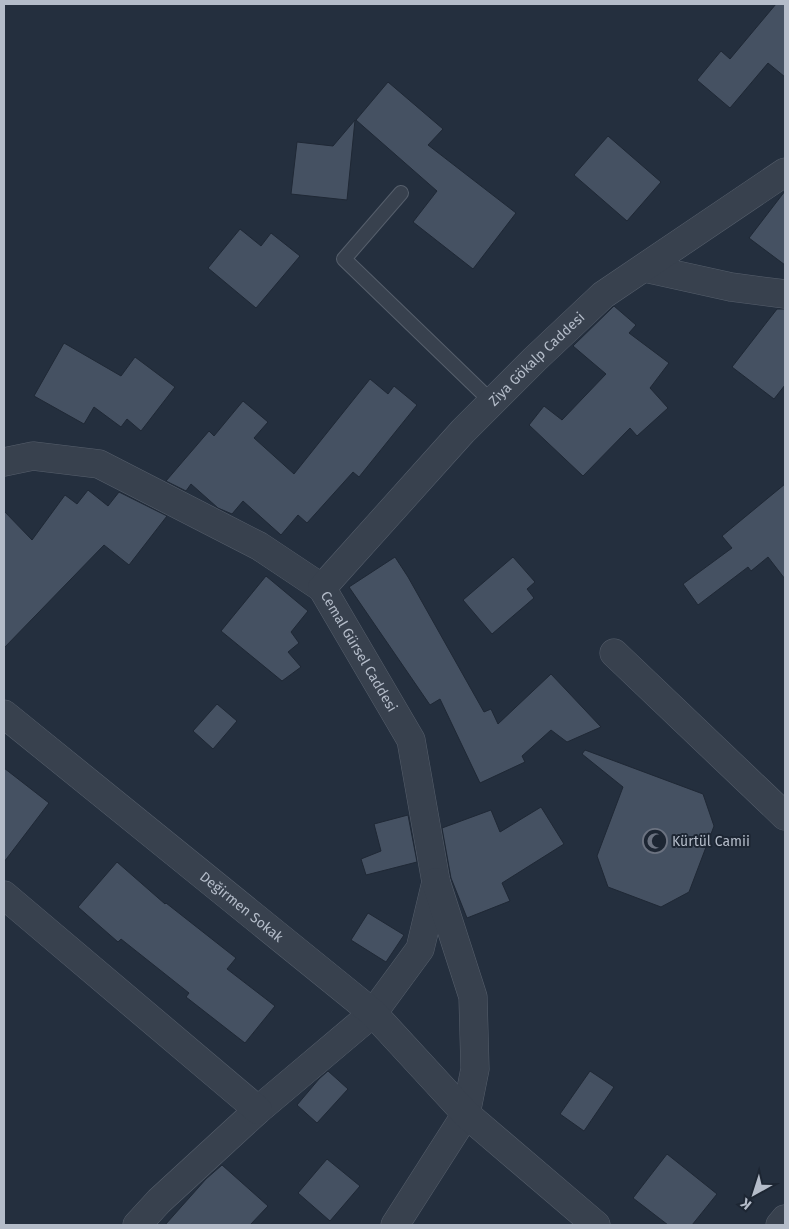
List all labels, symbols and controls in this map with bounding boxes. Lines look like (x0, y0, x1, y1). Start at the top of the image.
street label: Ziya Gökalp Caddesi (485, 308, 588, 409)
street label: Cemal Gürsel Caddesi (317, 588, 401, 715)
mosque icon: Kürtül Camii (642, 828, 668, 854)
place label: Kürtül Camii (672, 833, 750, 850)
street label: Değirmen Sokak (197, 868, 288, 946)
north arrow (729, 1169, 779, 1219)
text: K (736, 1194, 755, 1213)

